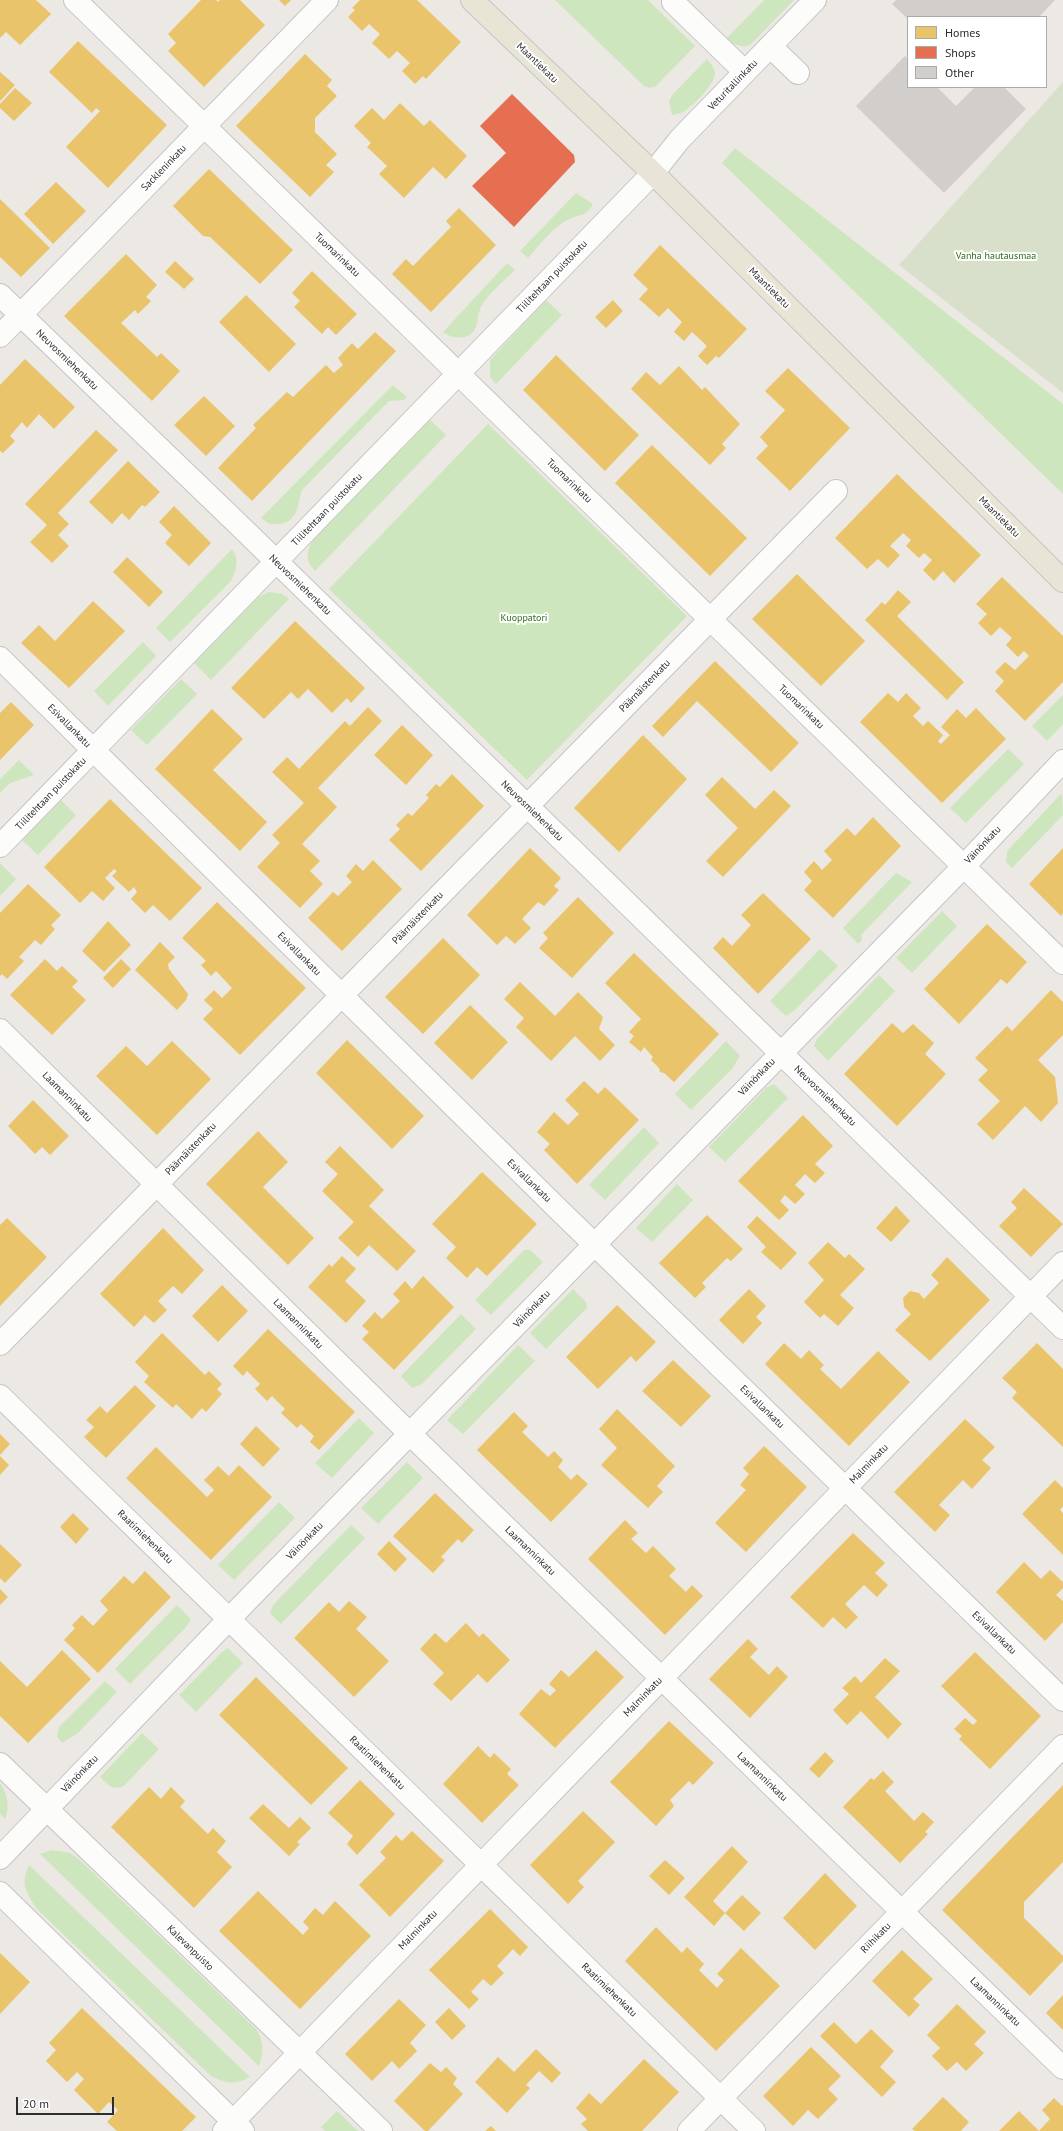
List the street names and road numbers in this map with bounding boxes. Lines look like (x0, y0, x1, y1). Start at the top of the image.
street label: Maantiekatu (514, 40, 560, 86)
street label: Veturitallinkatu (706, 57, 760, 113)
street label: Sackleninkatu (139, 142, 189, 194)
street label: Tuomarinkatu (312, 230, 362, 280)
street label: Tiilitehtaan puistokatu (514, 238, 590, 316)
street label: Maantiekatu (746, 265, 792, 311)
street label: Neuvosmiehenkatu (33, 327, 101, 393)
street label: Tuomarinkatu (544, 456, 594, 506)
street label: Tiilitehtaan puistokatu (289, 471, 365, 549)
street label: Maantiekatu (976, 494, 1022, 540)
street label: Neuvosmiehenkatu (266, 552, 334, 618)
street label: Päärnäistenkatu (617, 657, 673, 715)
street label: Tuomarinkatu (776, 682, 826, 732)
street label: Esivallankatu (45, 702, 93, 750)
street label: Tiilitehtaan puistokatu (13, 755, 89, 833)
street label: Neuvosmiehenkatu (498, 778, 566, 844)
street label: Väinönkatu (962, 823, 1004, 867)
street label: Päärnäistenkatu (390, 889, 446, 947)
street label: Esivallankatu (275, 930, 323, 978)
street label: Väinönkatu (736, 1056, 778, 1098)
street label: Neuvosmiehenkatu (791, 1063, 859, 1129)
street label: Laamanninkatu (40, 1070, 94, 1124)
street label: Päärnäistenkatu (163, 1120, 219, 1178)
street label: Esivallankatu (504, 1157, 554, 1205)
street label: Väinönkatu (511, 1288, 553, 1330)
street label: Laamanninkatu (271, 1297, 325, 1351)
street label: Esivallankatu (737, 1383, 787, 1431)
street label: Malminkatu (847, 1442, 891, 1486)
street label: Raatimiehenkatu (115, 1508, 175, 1566)
street label: Väinönkatu (284, 1520, 326, 1562)
street label: Laamanninkatu (502, 1524, 558, 1578)
street label: Esivallankatu (969, 1609, 1019, 1657)
street label: Malminkatu (621, 1675, 665, 1719)
street label: Raatimiehenkatu (347, 1734, 407, 1792)
street label: Laamanninkatu (734, 1750, 790, 1804)
street label: Väinönkatu (59, 1753, 101, 1795)
street label: Malminkatu (396, 1908, 440, 1952)
street label: Riihikatu (858, 1920, 894, 1956)
street label: Kalevanpuisto (164, 1923, 216, 1973)
street label: Raatimiehenkatu (579, 1961, 639, 2019)
street label: Laamanninkatu (967, 1975, 1023, 2029)

